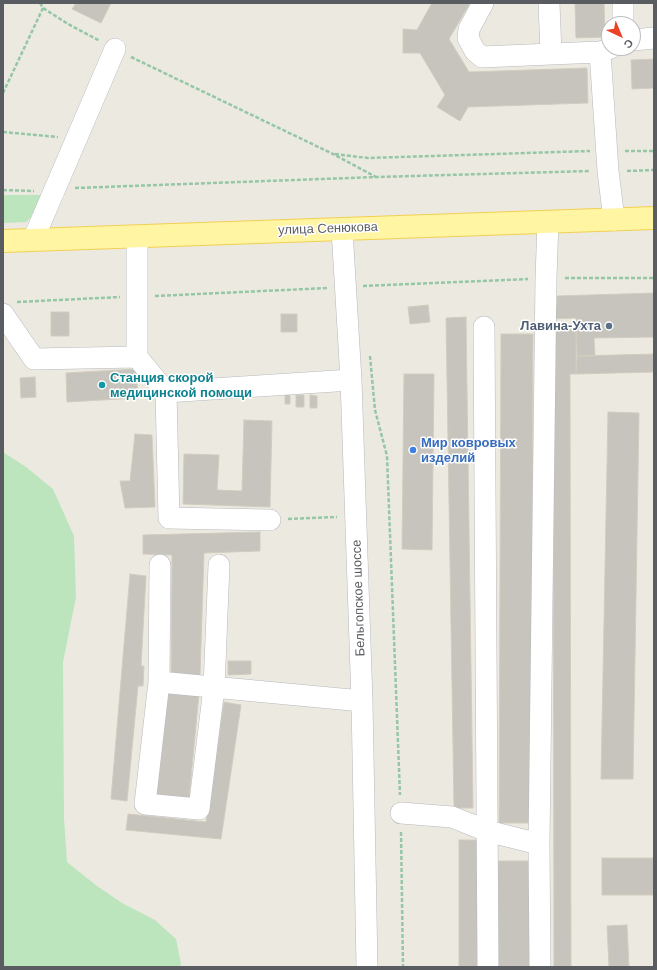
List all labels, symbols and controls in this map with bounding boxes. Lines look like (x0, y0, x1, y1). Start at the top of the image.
north arrow (601, 16, 641, 56)
text: С (622, 37, 636, 51)
street label: улица Сенюкова (278, 219, 378, 239)
place label: Лавина-Ухта (520, 318, 601, 334)
marker: Лавина-Ухта (604, 321, 614, 331)
place label: Станция скорой медицинской помощи (110, 370, 252, 401)
marker: Станция скорой медицинской помощи (97, 380, 107, 390)
place label: Мир ковровых изделий (421, 435, 516, 466)
marker: Мир ковровых изделий (408, 445, 418, 455)
street label: Бельгопское шоссе (349, 539, 369, 657)

